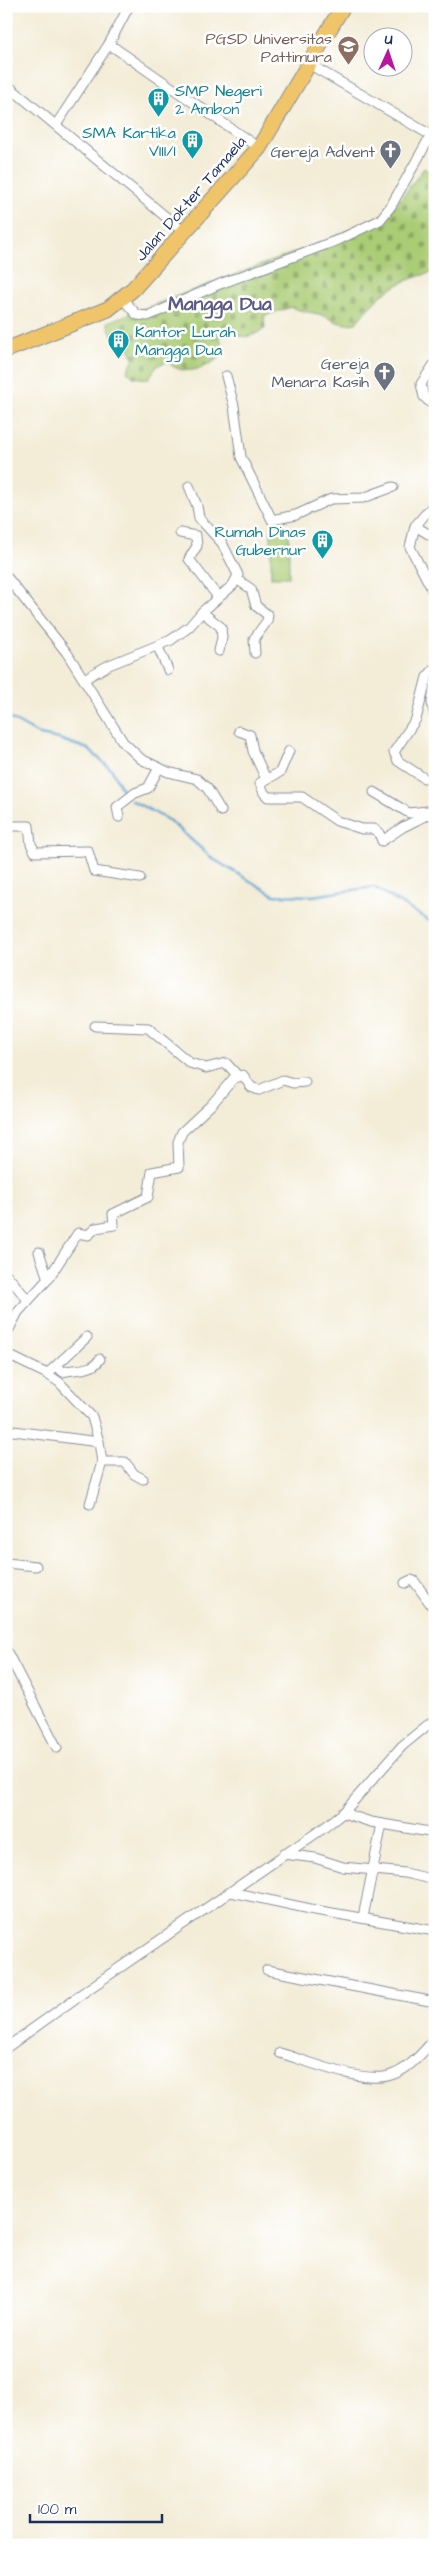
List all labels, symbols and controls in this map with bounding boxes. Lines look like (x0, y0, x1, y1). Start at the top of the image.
place label: PGSD Universitas Pattimura (205, 28, 332, 68)
north arrow (364, 28, 414, 78)
text: U (384, 30, 393, 50)
school or university icon: PGSD Universitas Pattimura (336, 35, 360, 66)
place label: SMP Negeri 2 Ambon (175, 80, 263, 120)
building icon: SMP Negeri 2 Ambon (147, 87, 171, 118)
place label: SMA Kartika VIII/I (82, 122, 176, 162)
building icon: SMA Kartika VIII/I (180, 129, 204, 160)
street label: Jalan Dokter Tamaela (130, 131, 251, 266)
church icon: Gereja Advent (379, 139, 403, 170)
place label: Gereja Advent (271, 141, 376, 163)
district label: Mangga Dua (168, 291, 272, 319)
place label: Kantor Lurah Mangga Dua (135, 321, 236, 362)
building icon: Kantor Lurah Mangga Dua (107, 328, 131, 359)
place label: Gereja Menara Kasih (271, 353, 369, 393)
church icon: Gereja Menara Kasih (373, 360, 397, 391)
place label: Rumah Dinas Gubernur (215, 521, 306, 561)
building icon: Rumah Dinas Gubernur (310, 528, 334, 559)
scale bar (30, 2491, 162, 2523)
text: 100 m (38, 2499, 77, 2520)

